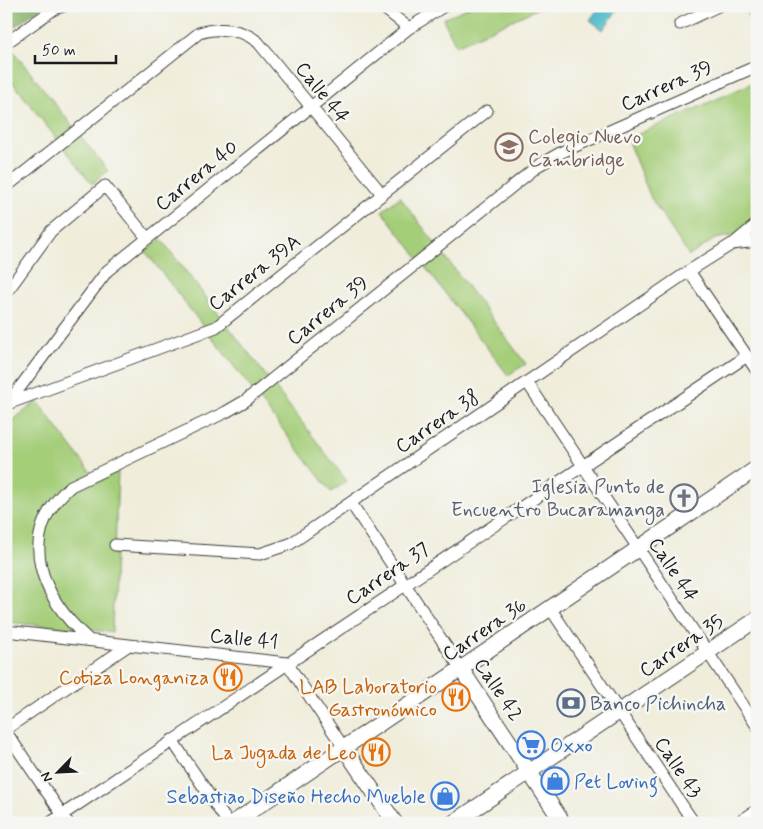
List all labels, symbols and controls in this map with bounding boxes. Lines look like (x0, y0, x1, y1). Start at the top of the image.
scale bar (35, 32, 116, 64)
text: 50 m (42, 41, 76, 61)
street label: Carrera 39 (617, 54, 717, 118)
street label: Calle 44 (289, 56, 355, 129)
place label: Colegio Nuevo Cambridge (528, 124, 641, 175)
school or university icon: Colegio Nuevo Cambridge (494, 132, 524, 162)
street label: Carrera 40 (150, 134, 244, 218)
street label: Carrera 39A (203, 229, 307, 318)
street label: Carrera 39 (282, 270, 374, 352)
street label: Carrera 38 (390, 384, 485, 460)
place label: Iglesia Punto de Encuentro Bucaramanga (451, 474, 665, 525)
church icon: Iglesia Punto de Encuentro Bucaramanga (669, 483, 699, 513)
street label: Calle 44 (641, 532, 704, 607)
street label: Carrera 37 (341, 536, 435, 612)
street label: Carrera 36 (437, 592, 532, 668)
street label: Carrera 35 (634, 608, 729, 684)
street label: Calle 41 (208, 622, 279, 657)
street label: Calle 42 (467, 653, 529, 727)
restaurant icon: Cotiza Longaniza (213, 662, 243, 692)
place label: Cotiza Longaniza (59, 665, 209, 692)
place label: LAB Laboratorio Gastronómico (299, 674, 437, 724)
restaurant icon: LAB Laboratorio Gastronómico (441, 682, 471, 712)
bank icon: Banco Pichincha (556, 688, 586, 718)
place label: Banco Pichincha (590, 691, 726, 718)
supermarket icon: Oxxo (516, 730, 546, 760)
street label: Calle 43 (647, 732, 708, 804)
place label: Oxxo (550, 733, 593, 760)
restaurant icon: La Jugada de Leo (361, 737, 391, 767)
place label: La Jugada de Leo (211, 740, 357, 768)
north arrow (32, 746, 82, 796)
shop icon: Pet Loving (540, 766, 570, 796)
text: N (37, 769, 57, 785)
place label: Pet Loving (574, 769, 658, 798)
shop icon: Sebastiao Diseño Hecho Mueble (430, 781, 460, 811)
place label: Sebastiao Diseño Hecho Mueble (166, 784, 426, 811)

